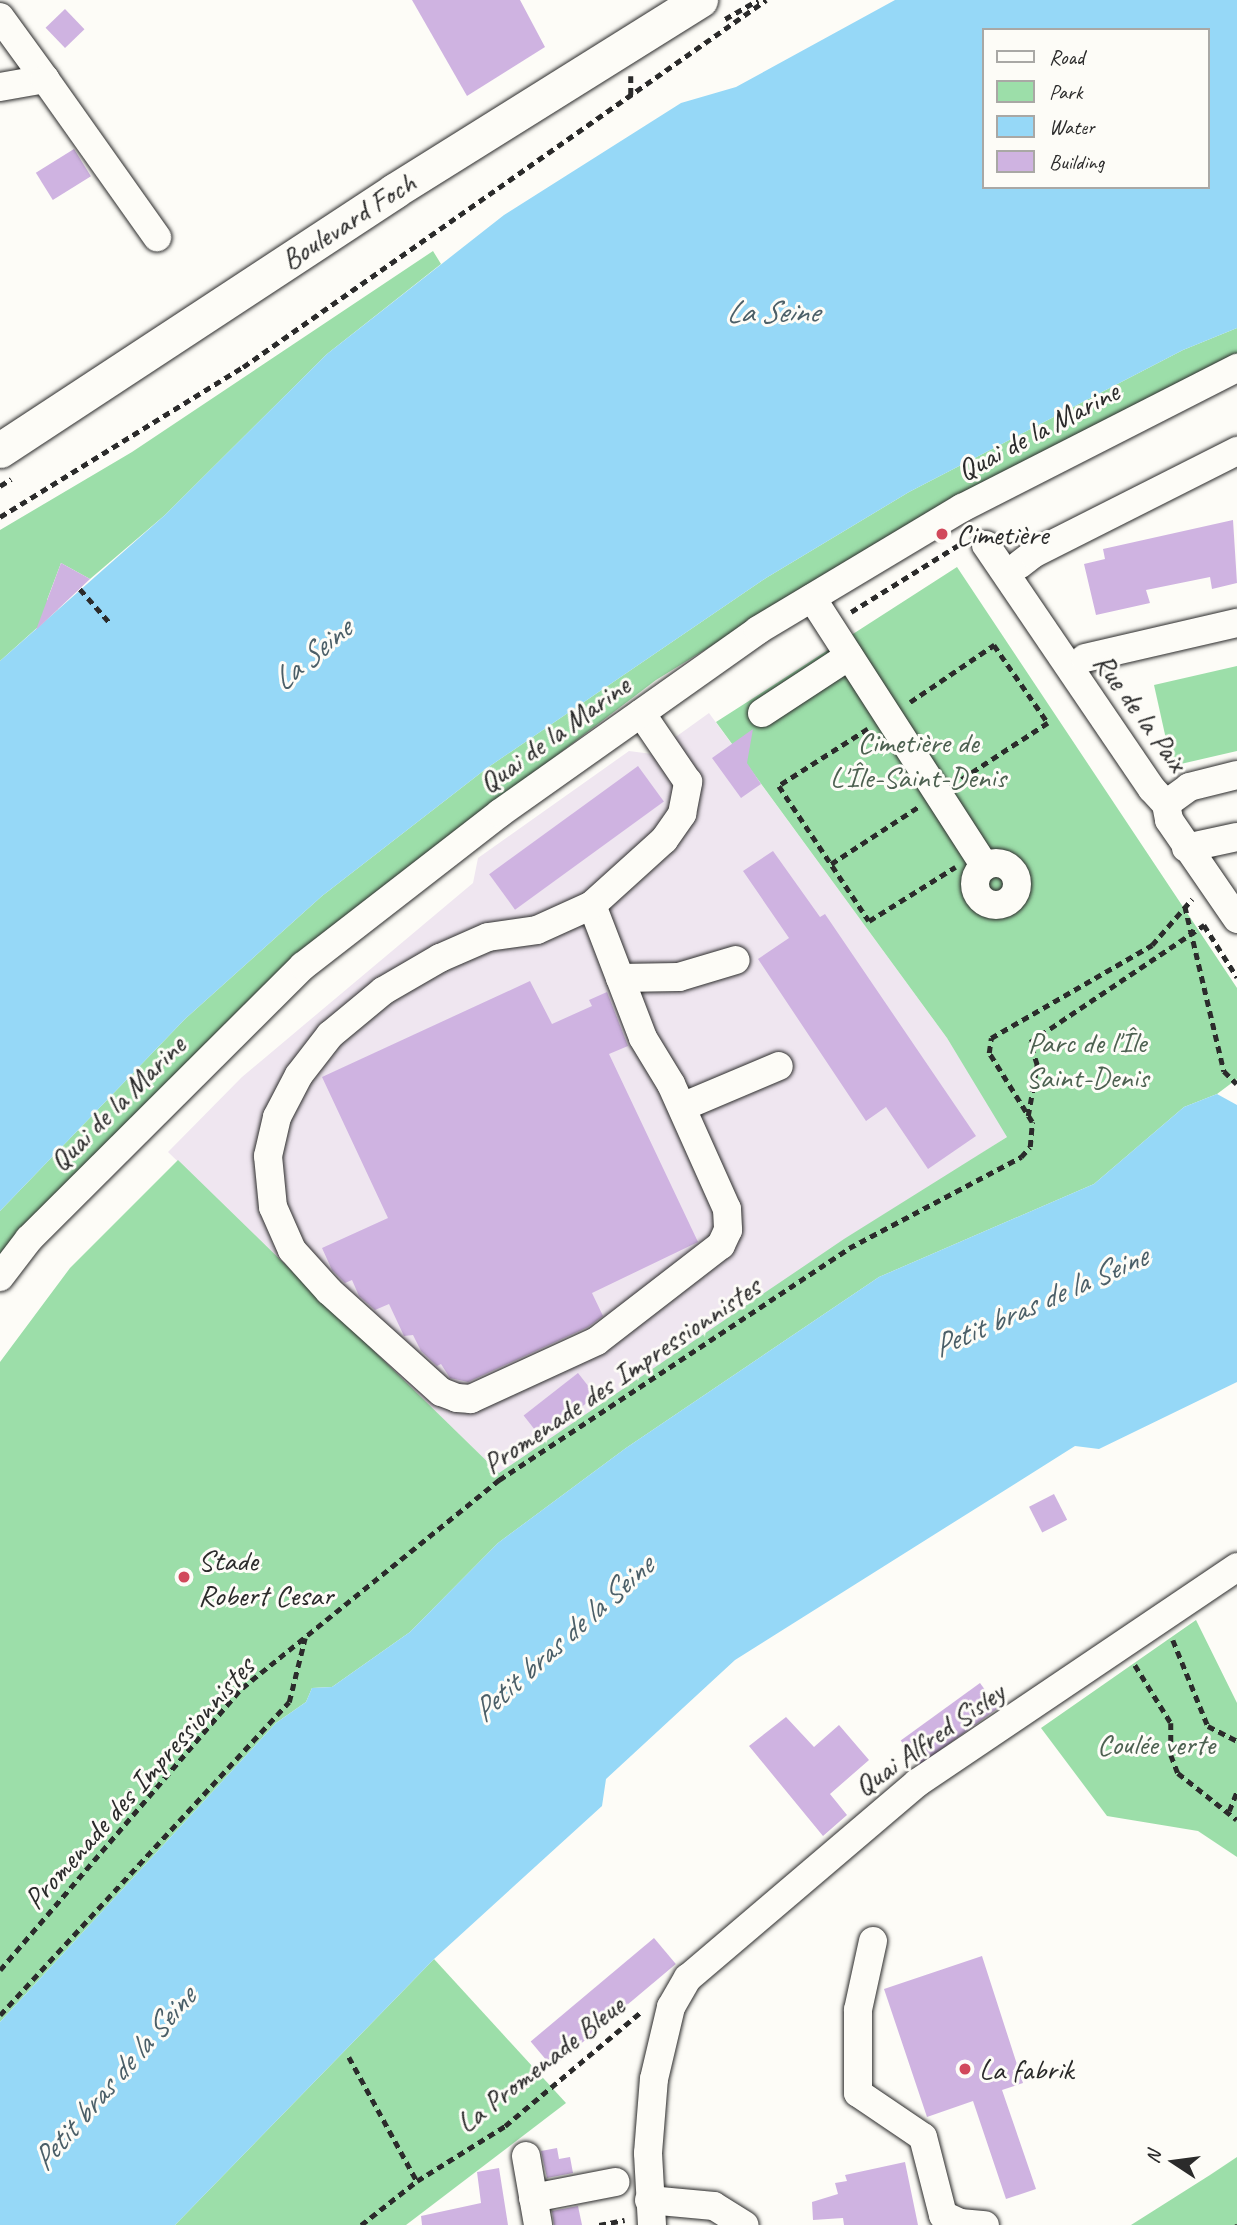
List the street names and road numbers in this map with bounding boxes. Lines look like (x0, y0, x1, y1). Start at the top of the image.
street label: Boulevard Foch (274, 164, 422, 278)
street label: Quai de la Marine (950, 373, 1126, 489)
street label: Rue de la Paix (1086, 645, 1196, 779)
street label: Quai de la Marine (471, 667, 637, 801)
street label: Quai de la Marine (41, 1027, 193, 1179)
street label: Promenade des Impressionnistes (475, 1269, 767, 1481)
street label: Promenade des Impressionnistes (16, 1649, 262, 1917)
street label: Quai Alfred Sisley (847, 1674, 1011, 1804)
street label: La Promenade Bleue (449, 1987, 631, 2141)

